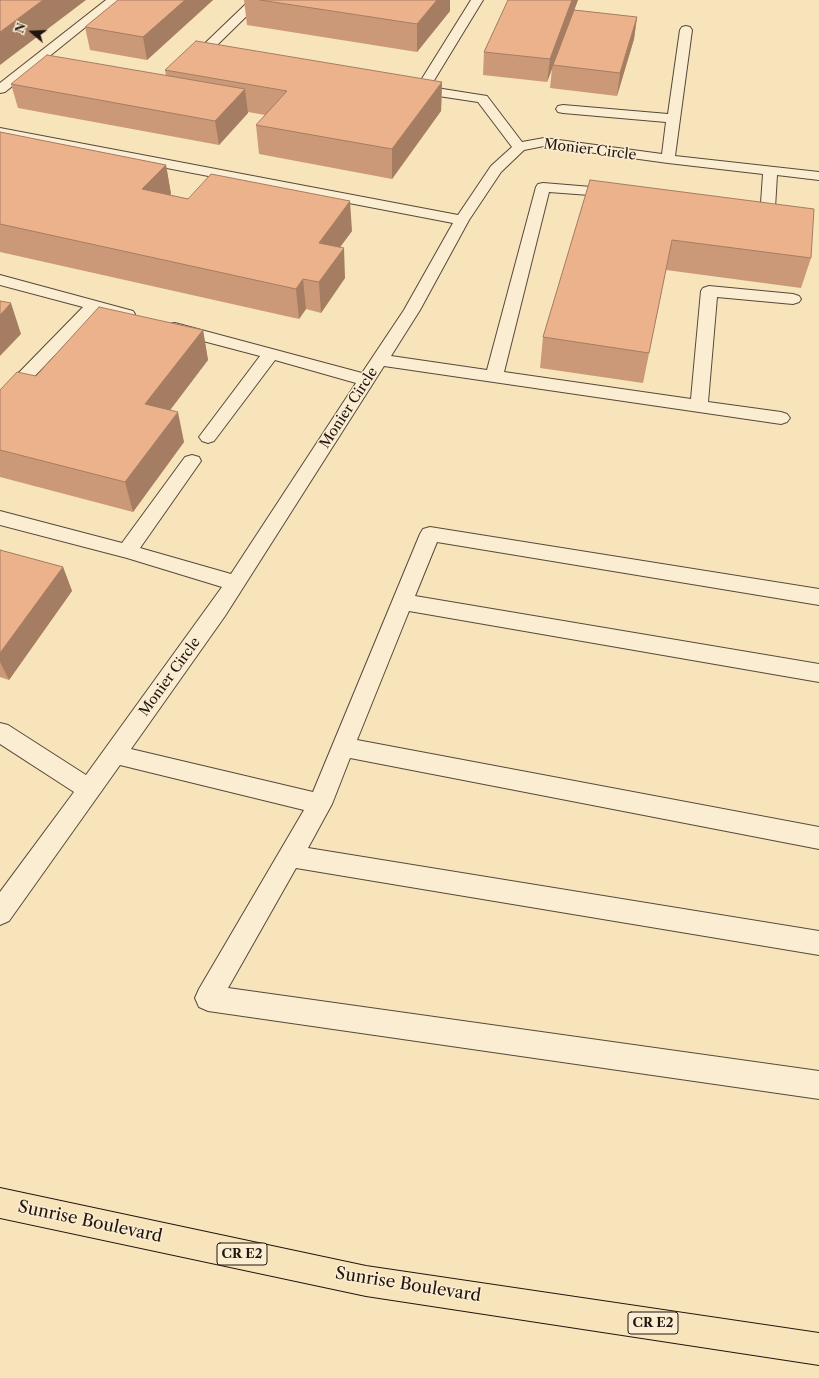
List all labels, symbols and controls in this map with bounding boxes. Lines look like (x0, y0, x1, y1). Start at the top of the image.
north arrow (12, 12, 52, 52)
text: N (12, 21, 29, 35)
street label: Monier Circle (543, 136, 637, 164)
street label: Monier Circle (317, 364, 381, 452)
street label: Monier Circle (136, 634, 204, 720)
street label: Sunrise Boulevard (16, 1197, 164, 1247)
road number: CR E2 (217, 1243, 267, 1265)
street label: Sunrise Boulevard (334, 1263, 482, 1307)
road number: CR E2 (628, 1312, 678, 1334)

